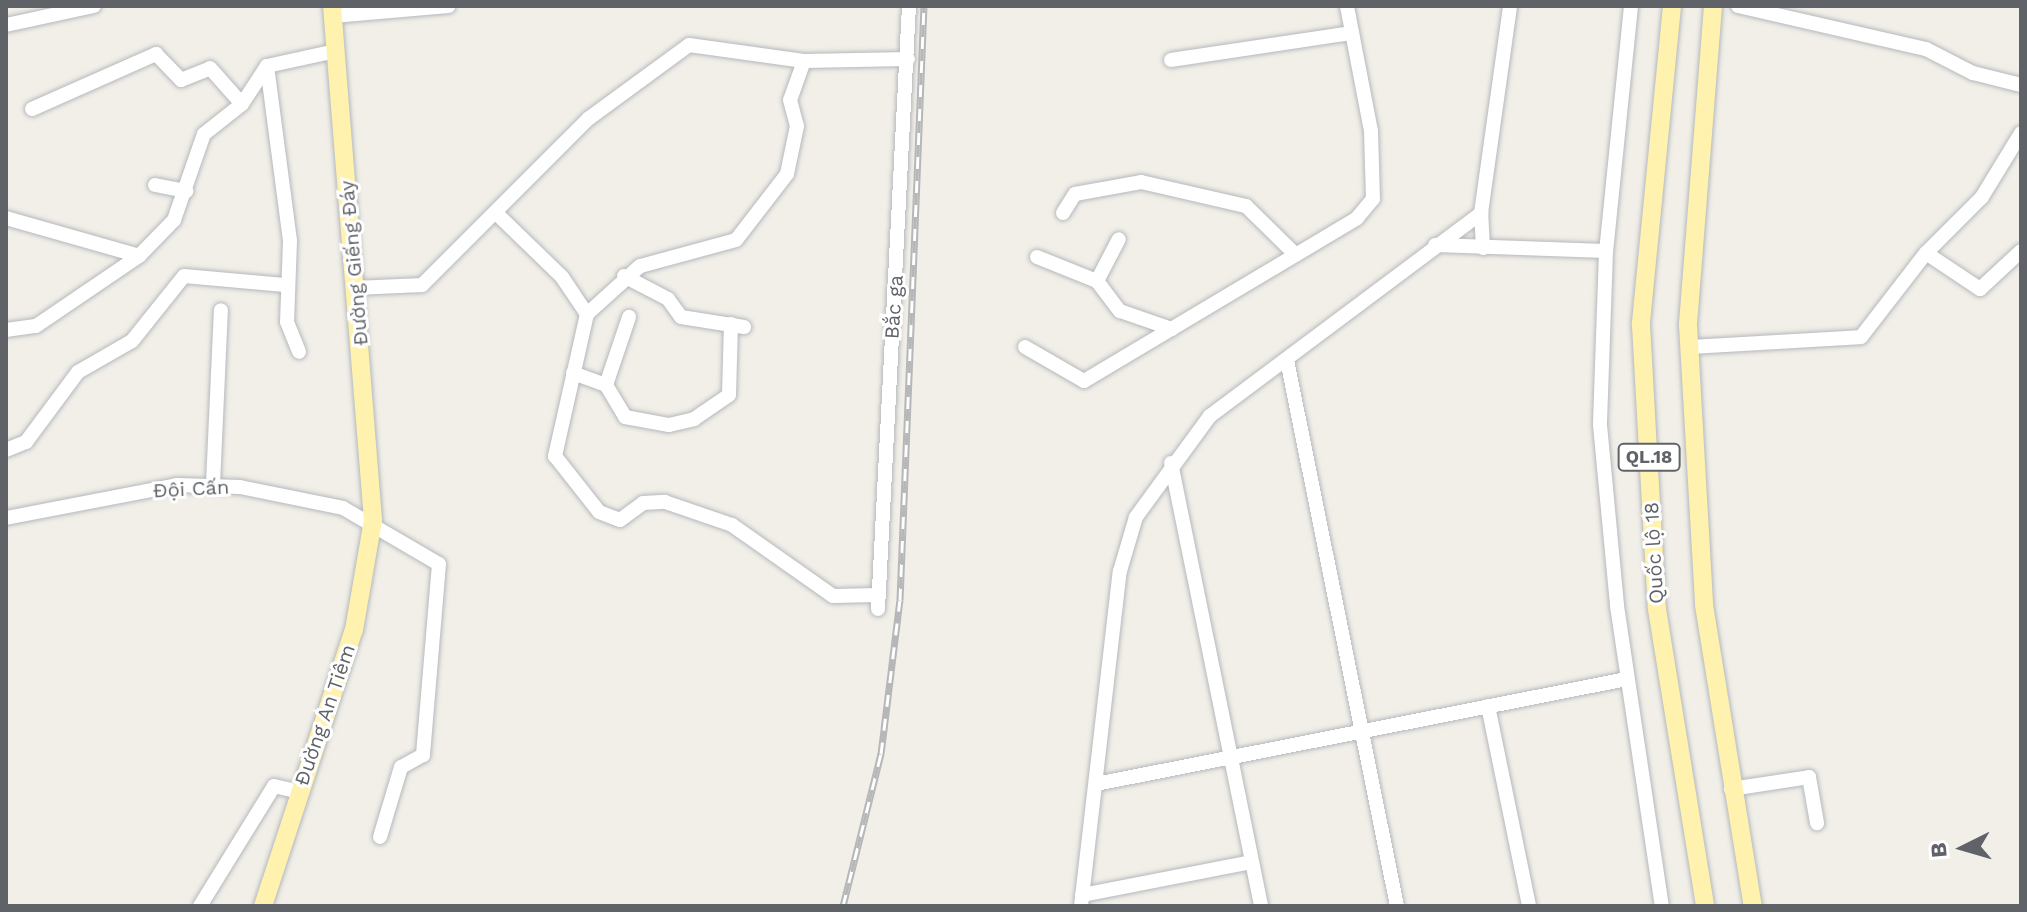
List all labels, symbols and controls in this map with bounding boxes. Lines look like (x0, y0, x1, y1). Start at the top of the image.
street label: Đường Giếng Đáy (335, 179, 373, 347)
street label: Bắc ga (880, 274, 908, 340)
road number: QL.18 (1617, 443, 1681, 471)
street label: Đội Cấn (152, 475, 230, 503)
street label: Quốc lộ 18 (1639, 501, 1669, 605)
street label: Đường An Tiêm (289, 641, 361, 789)
north arrow (1923, 808, 2003, 888)
text: B (1925, 842, 1952, 859)

